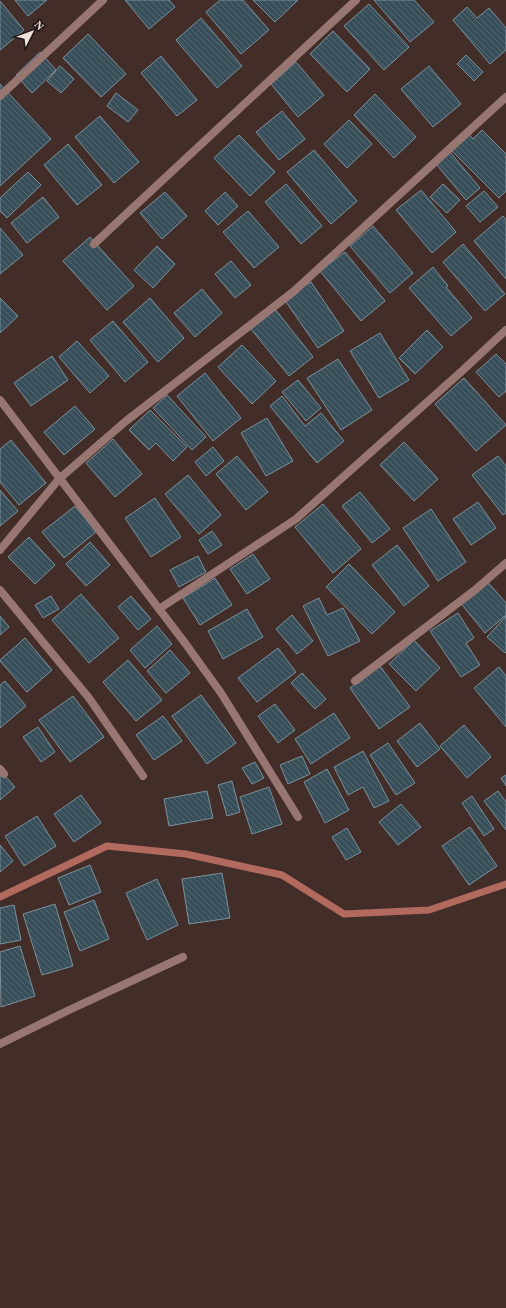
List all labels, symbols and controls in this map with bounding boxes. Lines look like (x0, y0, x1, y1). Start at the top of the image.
north arrow (12, 12, 52, 52)
text: N (32, 18, 47, 32)

